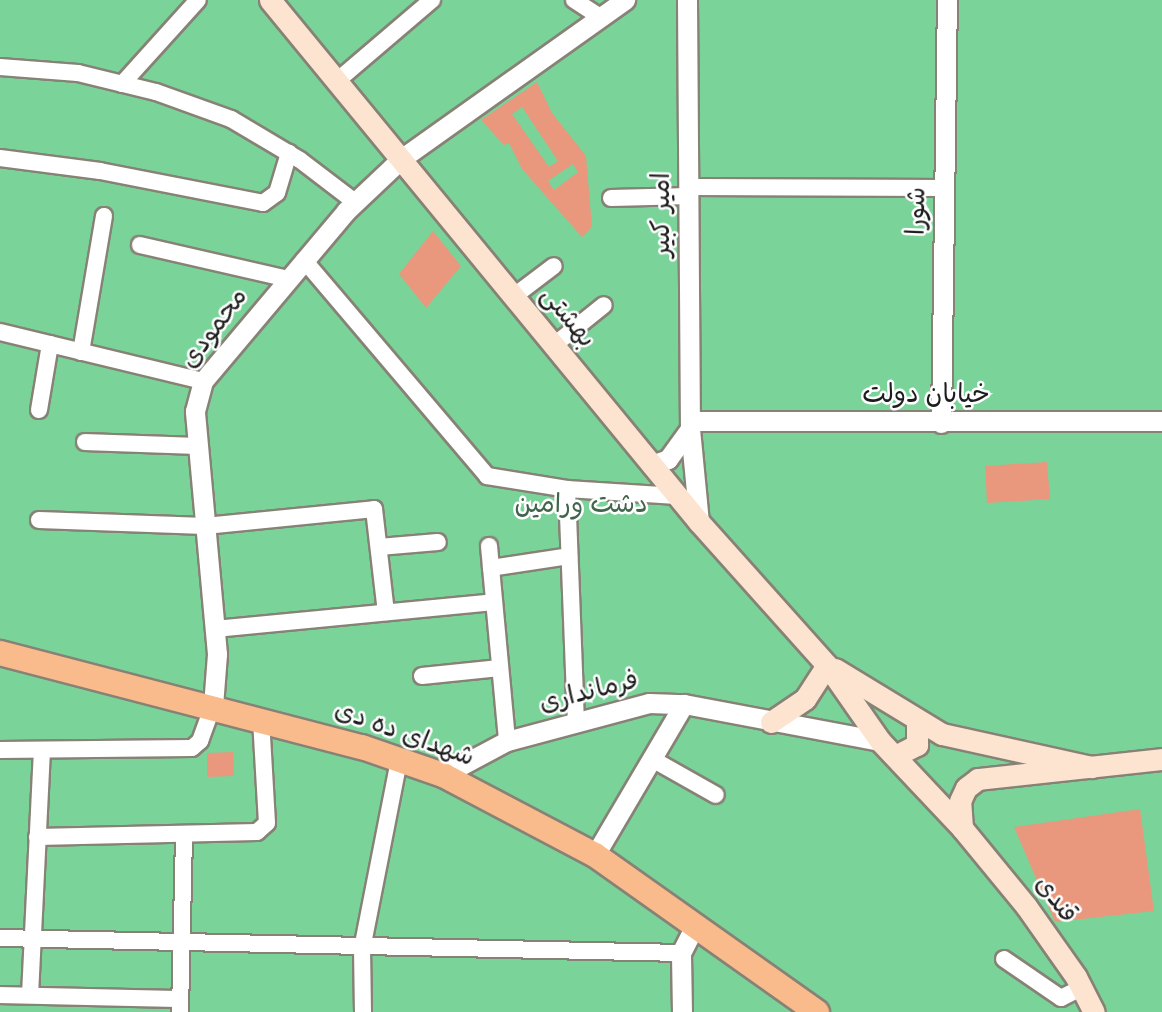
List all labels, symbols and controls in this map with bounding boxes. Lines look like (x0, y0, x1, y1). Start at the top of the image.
street label: امیر کبیر (647, 173, 679, 257)
street label: شورا (902, 187, 934, 235)
street label: بهشتی (533, 281, 601, 355)
street label: محمودی (175, 283, 255, 375)
street label: خیابان دولت (862, 380, 990, 412)
park label: دشت ورامین (514, 490, 648, 522)
street label: فرمانداری (536, 666, 642, 720)
street label: شهدای ده دی (330, 695, 478, 775)
street label: قندی (1027, 870, 1083, 930)

